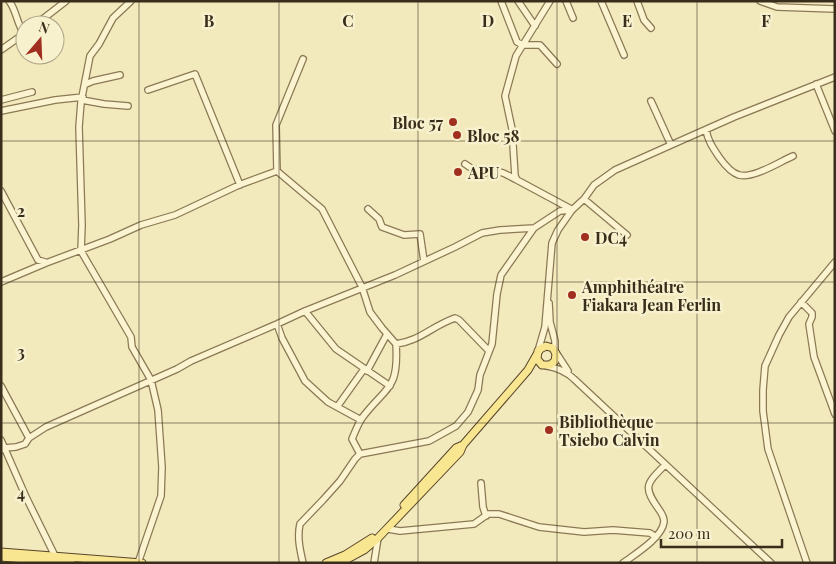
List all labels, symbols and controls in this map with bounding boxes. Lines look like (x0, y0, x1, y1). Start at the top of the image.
text: B (204, 10, 215, 31)
text: C (342, 10, 354, 31)
text: D (482, 10, 494, 31)
text: E (622, 10, 632, 31)
text: F (761, 10, 771, 31)
north arrow (15, 15, 65, 65)
text: N (37, 17, 52, 38)
place label: Bloc 57 (392, 112, 444, 133)
marker: Bloc 57 (447, 116, 459, 128)
place label: Bloc 58 (467, 125, 520, 146)
marker: Bloc 58 (451, 129, 463, 141)
place label: APU (467, 162, 500, 183)
marker: APU (452, 166, 464, 178)
text: 2 (17, 200, 25, 221)
place label: DC4 (595, 227, 627, 248)
marker: DC4 (579, 231, 591, 243)
place label: Amphithéatre Fiakara Jean Ferlin (581, 276, 721, 315)
marker: Amphithéatre Fiakara Jean Ferlin (566, 289, 578, 301)
text: 3 (17, 341, 25, 362)
place label: Bibliothèque Tsiebo Calvin (559, 411, 660, 450)
marker: Bibliothèque Tsiebo Calvin (543, 424, 555, 436)
text: 4 (17, 482, 25, 503)
scale bar (661, 516, 782, 548)
text: 200 m (668, 523, 711, 543)

